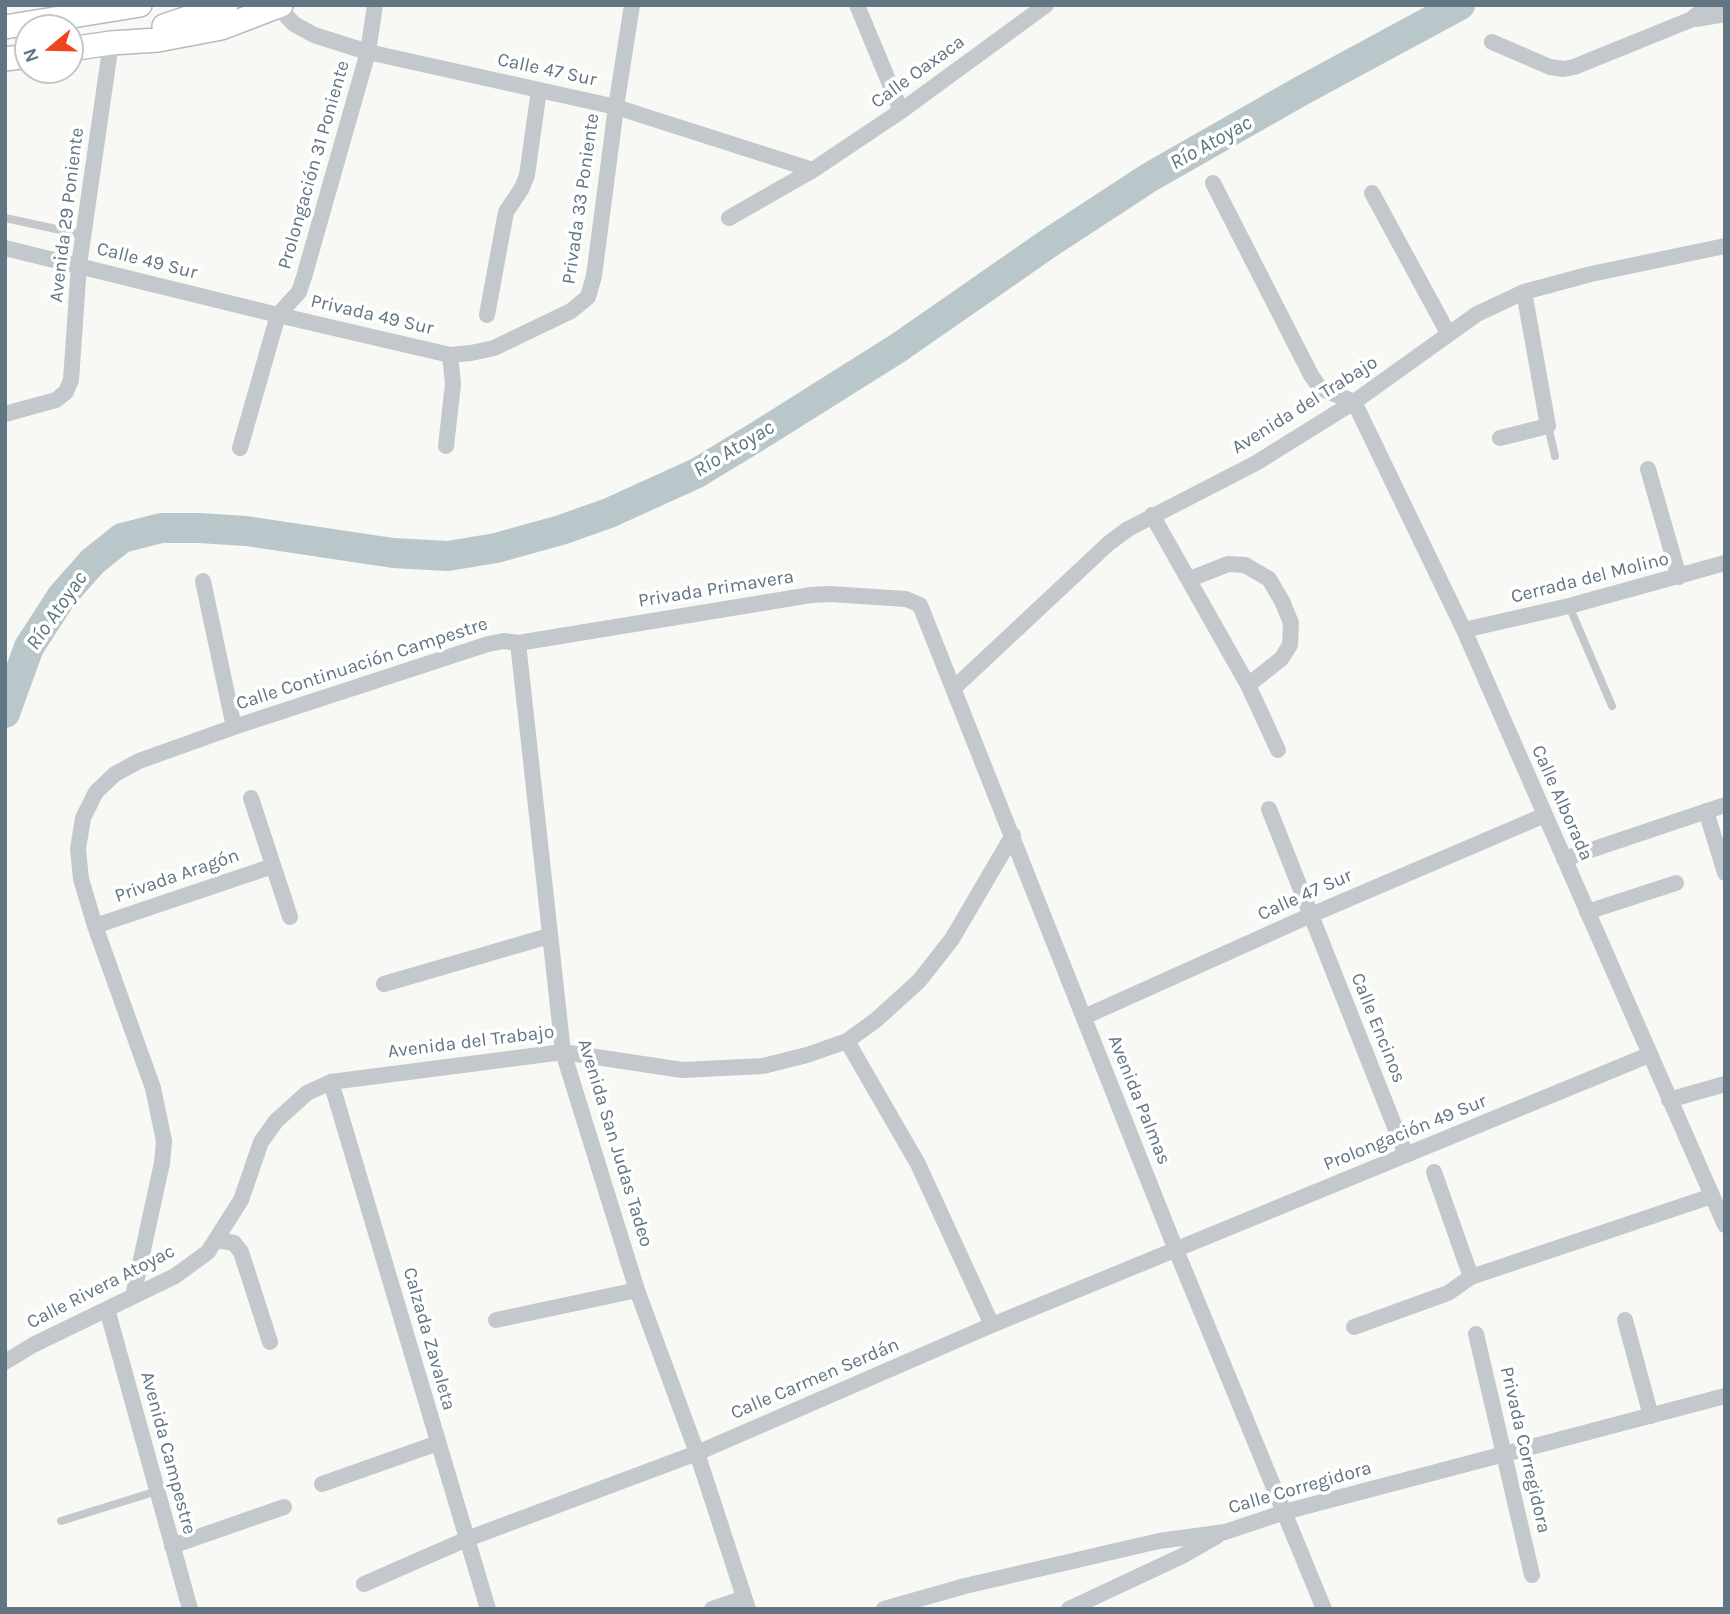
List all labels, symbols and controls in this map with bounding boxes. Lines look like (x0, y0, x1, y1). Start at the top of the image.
north arrow (14, 14, 84, 84)
street label: Calle Oaxaca (867, 30, 969, 114)
text: N (18, 45, 44, 65)
street label: Calle 47 Sur (495, 48, 599, 92)
street label: Prolongación 31 Poniente (273, 58, 355, 272)
water label: Río Atoyac (1166, 110, 1256, 176)
street label: Privada 33 Poniente (558, 112, 604, 286)
street label: Avenida 29 Poniente (45, 126, 89, 304)
street label: Calle 49 Sur (94, 237, 200, 285)
street label: Privada 49 Sur (308, 290, 436, 340)
street label: Avenida del Trabajo (1228, 351, 1382, 459)
water label: Río Atoyac (689, 415, 779, 483)
street label: Cerrada del Molino (1509, 547, 1671, 609)
street label: Privada Primavera (637, 565, 795, 613)
water label: Río Atoyac (21, 567, 93, 655)
street label: Calle Continuación Campestre (233, 613, 491, 715)
street label: Calle Alborada (1526, 742, 1598, 864)
street label: Privada Aragón (112, 844, 242, 908)
street label: Calle 47 Sur (1254, 864, 1356, 926)
street label: Calle Encinos (1346, 970, 1410, 1086)
street label: Avenida del Trabajo (386, 1020, 556, 1064)
street label: Avenida Palmas (1103, 1032, 1175, 1168)
street label: Avenida San Judas Tadeo (572, 1036, 658, 1250)
street label: Prolongación 49 Sur (1320, 1090, 1490, 1176)
street label: Calle Rivera Atoyac (23, 1240, 179, 1334)
street label: Calzada Zavaleta (398, 1265, 460, 1413)
street label: Calle Carmen Serdán (727, 1333, 903, 1425)
street label: Privada Corregidora (1495, 1365, 1555, 1535)
street label: Avenida Campestre (135, 1369, 201, 1537)
street label: Calle Corregidora (1226, 1457, 1374, 1519)

